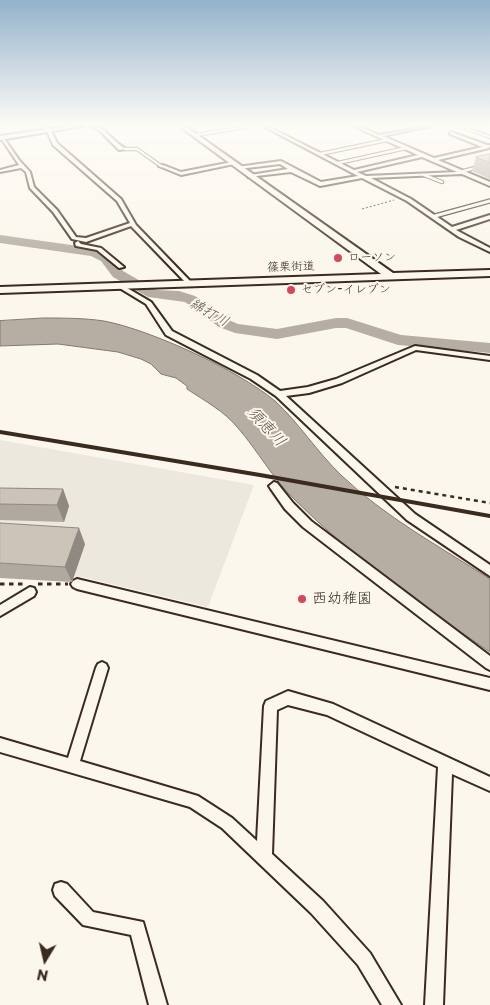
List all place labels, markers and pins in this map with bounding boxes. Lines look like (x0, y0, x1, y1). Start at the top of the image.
place label: ローソン (348, 251, 396, 265)
marker: ローソン (332, 252, 344, 264)
place label: セブン-イレブン (301, 283, 391, 297)
marker: セブン-イレブン (285, 284, 297, 296)
place label: 西幼稚園 (312, 590, 372, 608)
marker: 西幼稚園 (296, 593, 308, 605)

